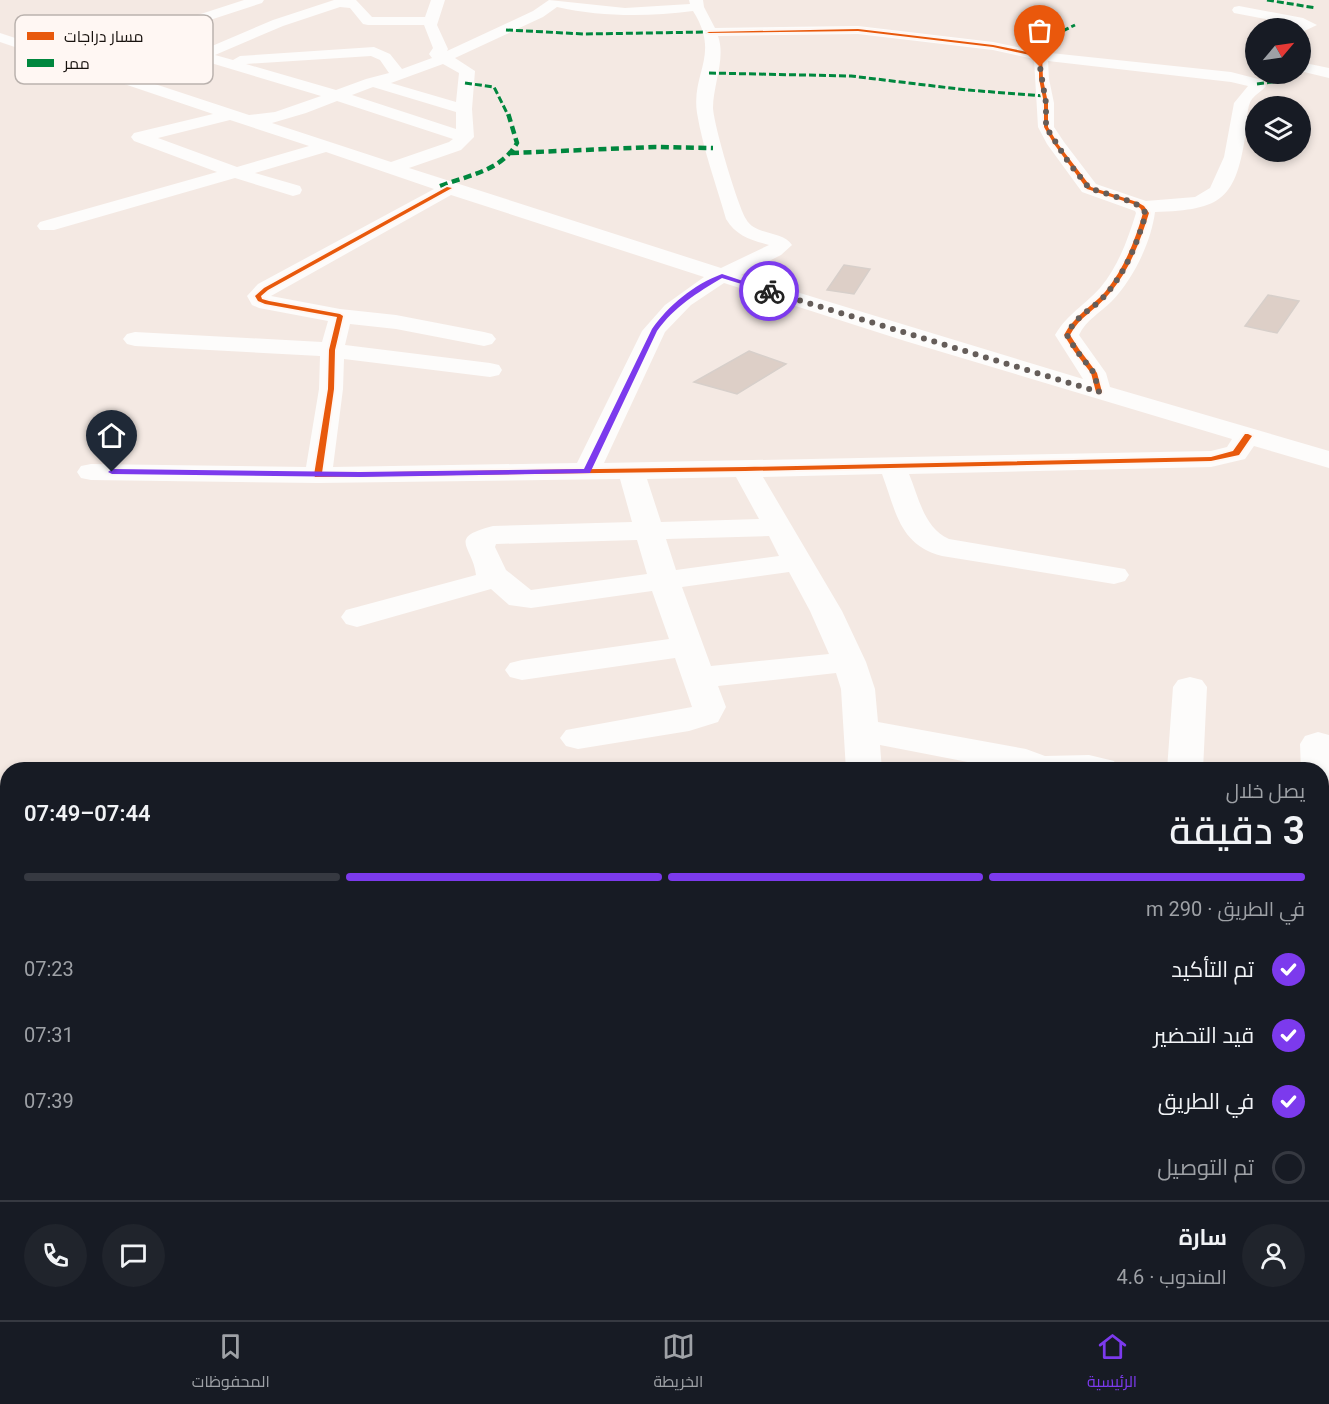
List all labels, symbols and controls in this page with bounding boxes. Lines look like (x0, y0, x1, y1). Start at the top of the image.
pin (1014, 5, 1065, 67)
icon: bag (1023, 14, 1056, 47)
legend (15, 15, 213, 84)
north arrow (1245, 18, 1311, 84)
map controls (1245, 18, 1311, 162)
text: مسار دراجات (64, 27, 143, 46)
text: ممر (63, 54, 90, 73)
button: layers (1245, 96, 1311, 162)
courier (739, 261, 799, 321)
icon: bike (753, 275, 786, 308)
pin (86, 410, 137, 472)
icon: home (95, 419, 128, 452)
text: يصل خلال (1226, 779, 1305, 803)
text: 07:44–07:49 (24, 801, 151, 826)
text: 3 دقيقة (1169, 808, 1305, 854)
text: في الطريق · 290 m (1146, 897, 1305, 921)
icon: check (1272, 953, 1305, 986)
text: 07:23 (24, 957, 74, 981)
text: تم التأكيد (1171, 957, 1254, 982)
icon: check (1272, 1019, 1305, 1052)
text: 07:31 (24, 1023, 74, 1047)
text: قيد التحضير (1153, 1023, 1254, 1048)
icon: check (1272, 1085, 1305, 1118)
text: 07:39 (24, 1089, 74, 1113)
text: في الطريق (1158, 1089, 1254, 1114)
text: تم التوصيل (1157, 1155, 1254, 1180)
button: phone (24, 1224, 87, 1287)
button: chat (102, 1224, 165, 1287)
button: person (1242, 1224, 1305, 1287)
text: سارة (1179, 1225, 1227, 1250)
text: المندوب · 4.6 (1116, 1265, 1227, 1289)
tab: المحفوظات (192, 1330, 270, 1396)
tab: الخريطة (653, 1330, 703, 1396)
tab: الرئيسية (1087, 1330, 1137, 1396)

